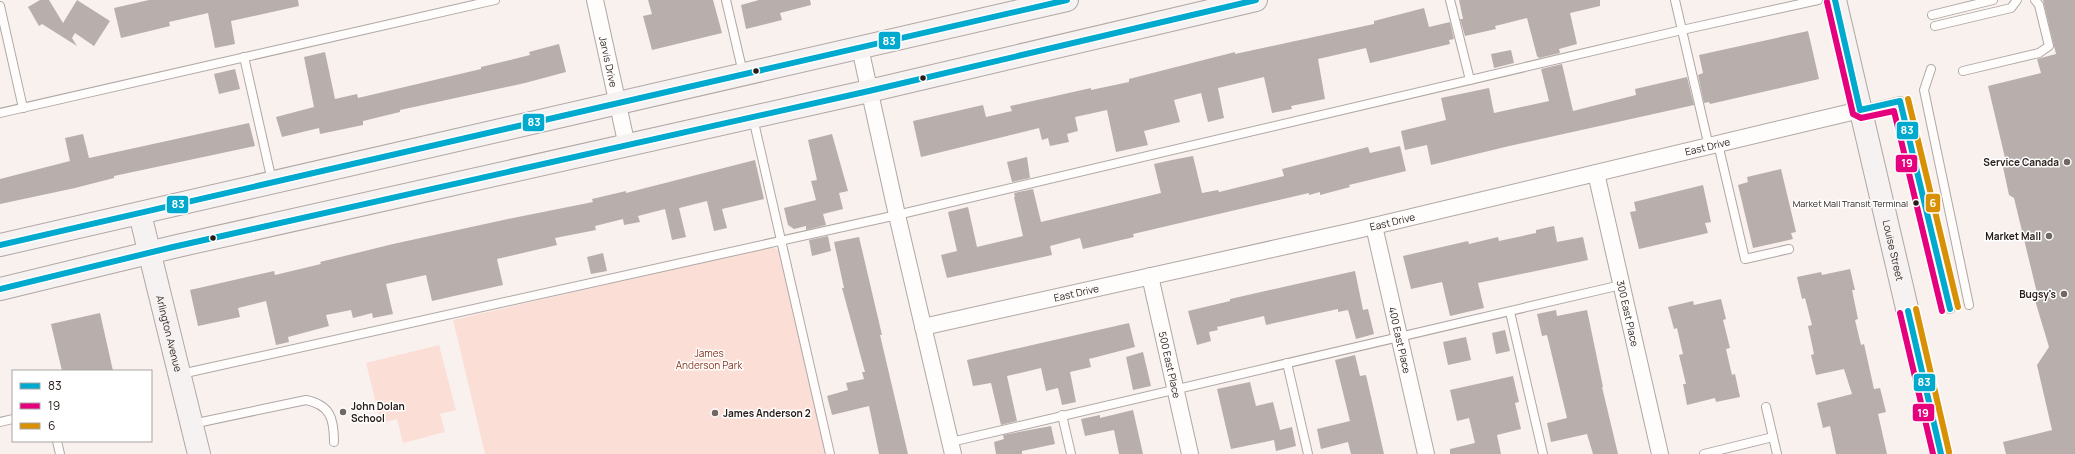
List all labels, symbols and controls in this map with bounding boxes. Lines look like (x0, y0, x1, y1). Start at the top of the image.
line badge: 83 (878, 31, 901, 50)
text: 83 (882, 33, 896, 48)
street label: Jarvis Drive (596, 35, 621, 89)
unlabelled marker (751, 66, 761, 76)
unlabelled marker (918, 73, 928, 83)
line badge: 83 (522, 113, 545, 132)
text: 83 (527, 114, 541, 129)
line badge: 83 (1896, 121, 1919, 140)
text: 83 (1900, 122, 1914, 137)
street label: East Drive (1683, 134, 1732, 159)
line badge: 19 (1895, 154, 1918, 173)
text: 19 (1901, 155, 1913, 170)
place label: Service Canada (1983, 155, 2059, 169)
marker: Service Canada (2062, 157, 2072, 167)
line badge: 6 (1925, 193, 1941, 213)
line badge: 83 (166, 195, 189, 214)
text: 6 (1930, 195, 1937, 210)
text: 83 (171, 196, 185, 211)
place label: Market Mall Transit Terminal (1793, 197, 1908, 210)
marker: Market Mall Transit Terminal (1911, 198, 1921, 208)
street label: East Drive (1368, 209, 1416, 234)
street label: Louise Street (1880, 219, 1907, 282)
place label: Market Mall (1985, 229, 2041, 243)
marker: Market Mall (2044, 231, 2054, 241)
unlabelled marker (208, 233, 218, 243)
street label: 300 East Place (1614, 279, 1642, 348)
street label: East Drive (1052, 281, 1100, 305)
place label: Bugsy's (2019, 287, 2057, 301)
marker: Bugsy's (2059, 289, 2069, 299)
street label: Arlington Avenue (153, 294, 186, 373)
street label: 400 East Place (1386, 305, 1414, 375)
street label: 500 East Place (1156, 330, 1184, 400)
park label: James Anderson Park (676, 346, 743, 372)
legend (12, 370, 152, 442)
line badge: 83 (1913, 373, 1936, 392)
text: 83 (1917, 374, 1931, 389)
text: 83 (48, 377, 62, 394)
text: 19 (48, 397, 60, 414)
place label: John Dolan School (351, 399, 405, 425)
line badge: 19 (1912, 403, 1935, 422)
text: 19 (1917, 405, 1929, 420)
place label: James Anderson 2 (723, 406, 811, 420)
marker: John Dolan School (338, 407, 348, 417)
marker: James Anderson 2 (710, 408, 720, 418)
text: 6 (48, 417, 55, 434)

